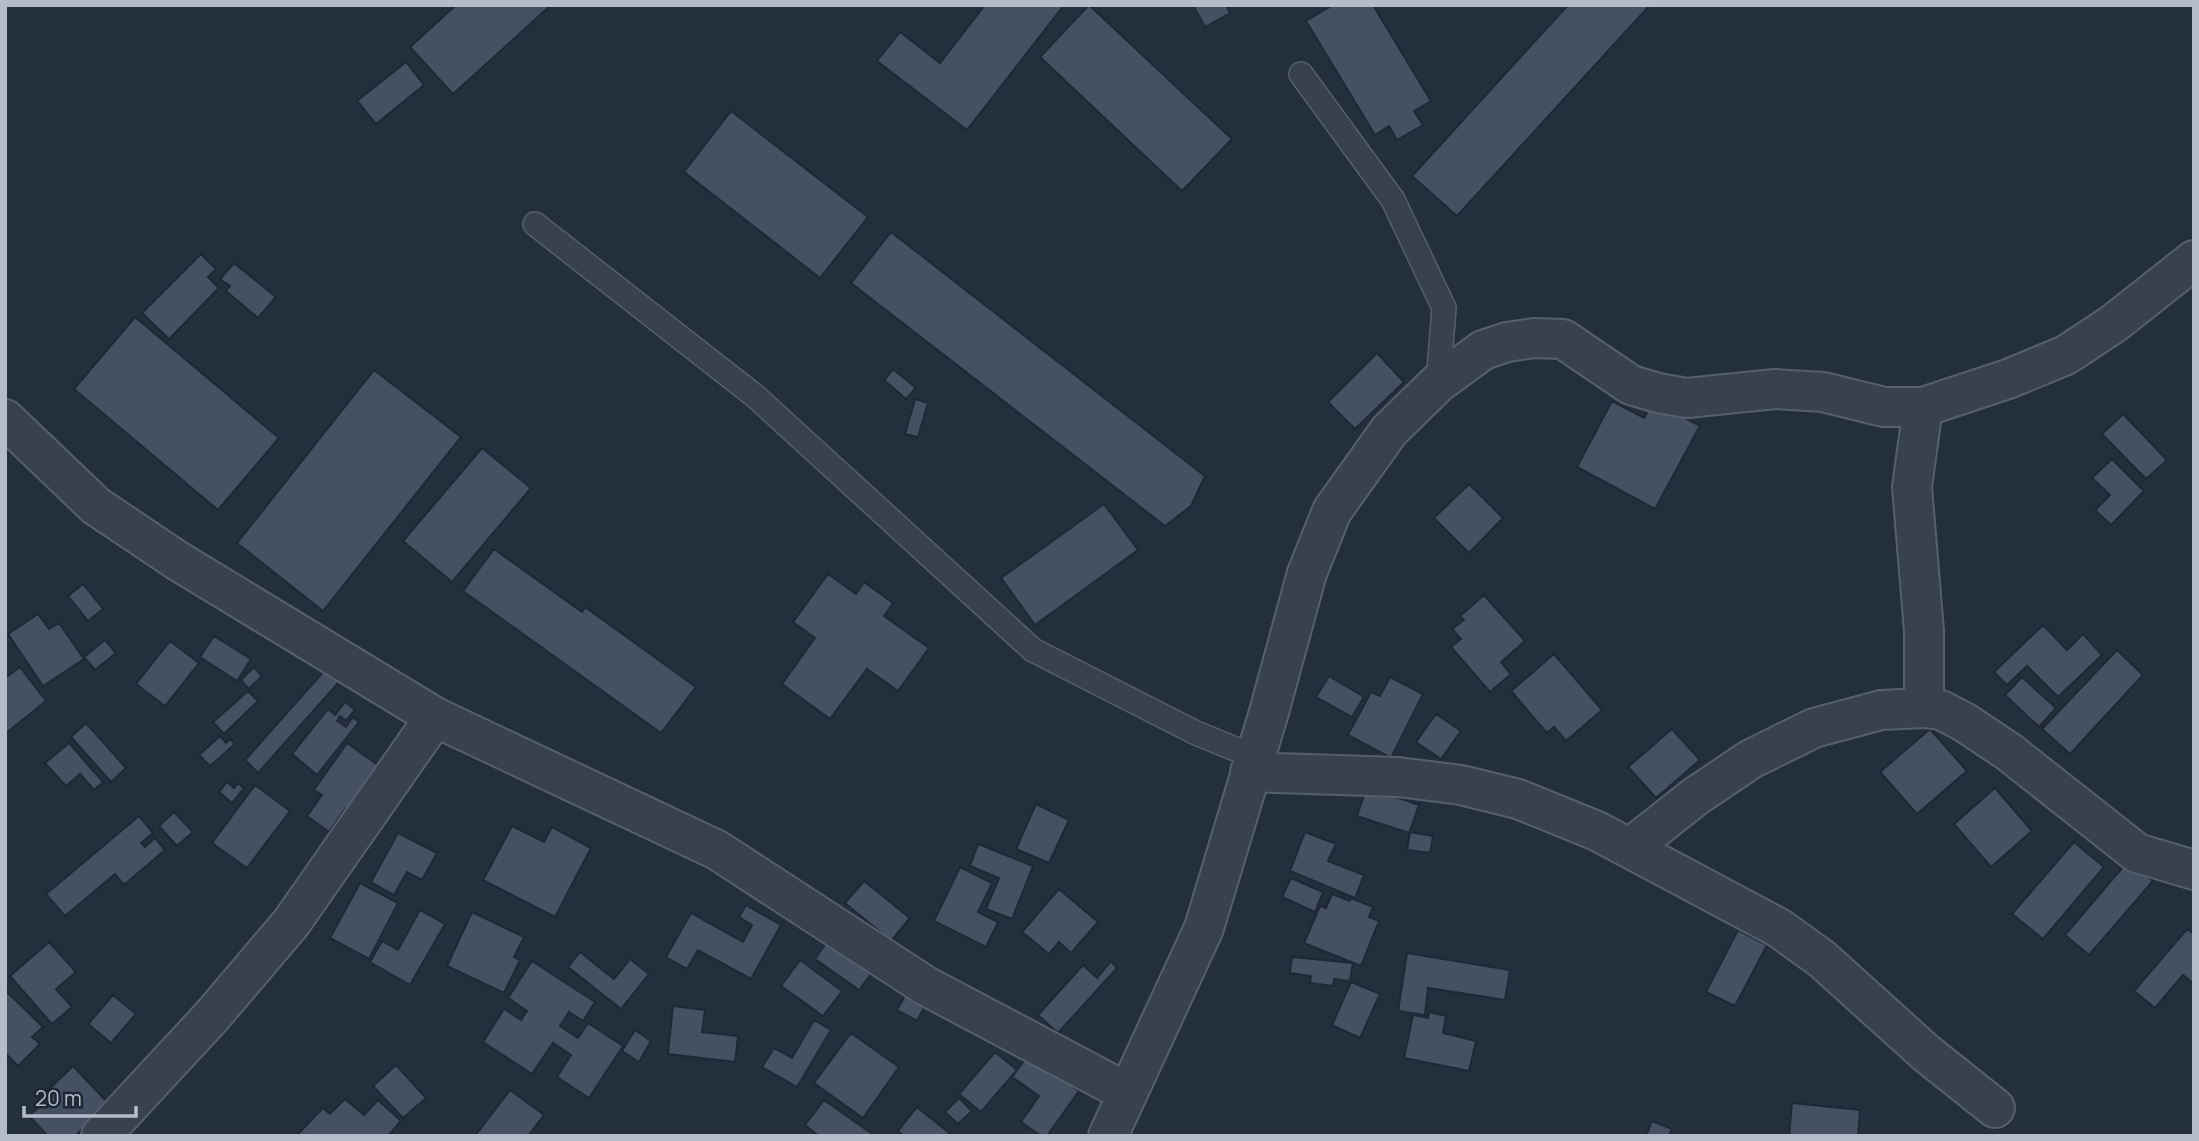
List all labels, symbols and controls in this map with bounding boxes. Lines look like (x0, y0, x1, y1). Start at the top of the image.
scale bar (24, 1074, 136, 1118)
text: 20 m (35, 1084, 82, 1112)

